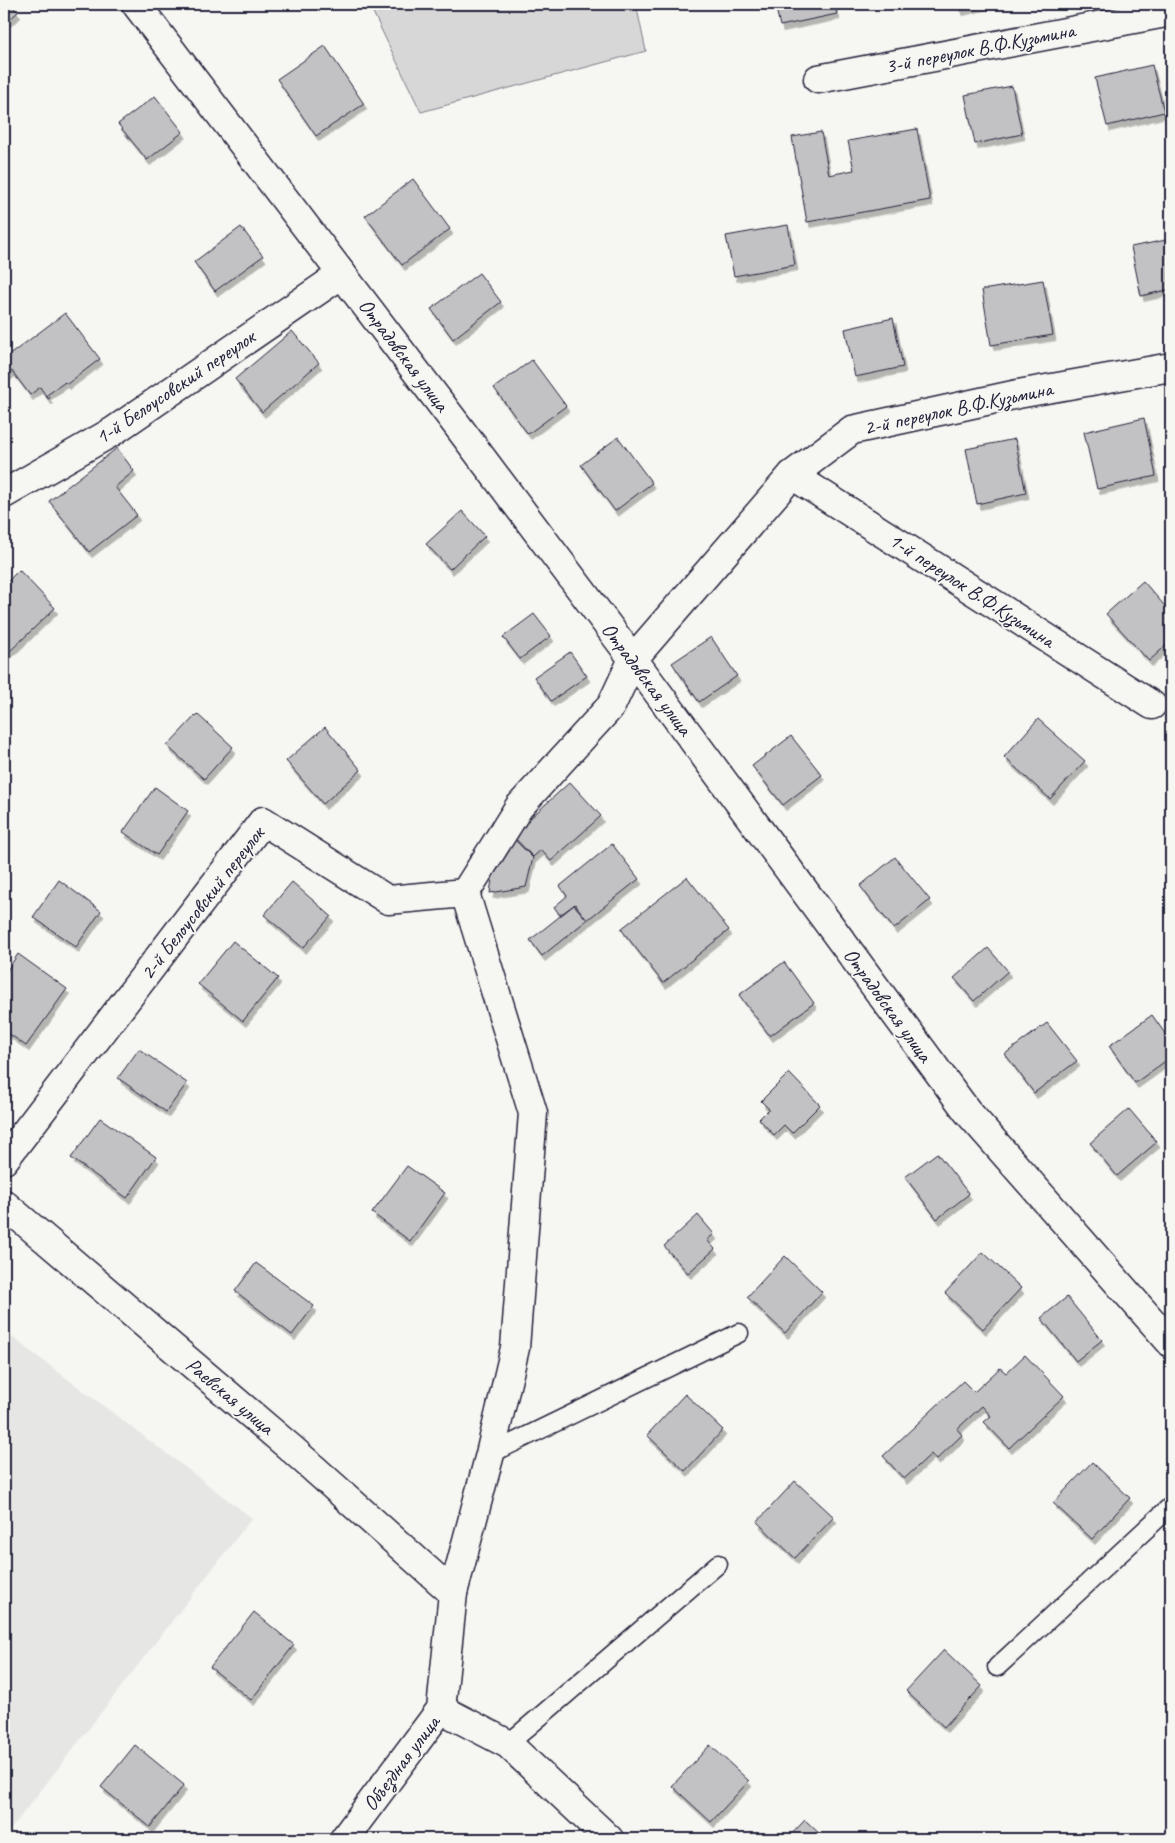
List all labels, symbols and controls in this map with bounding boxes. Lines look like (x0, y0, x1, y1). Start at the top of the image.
street label: 3-й переулок В.Ф.Кузьмина (883, 16, 1079, 80)
street label: Отрадовская улица (353, 293, 456, 418)
street label: 1-й Белоусовский переулок (90, 323, 262, 450)
street label: 2-й переулок В.Ф.Кузьмина (861, 375, 1057, 442)
street label: 1-й переулок В.Ф.Кузьмина (884, 527, 1062, 655)
street label: Отрадовская улица (596, 617, 699, 742)
street label: 2-й Белоусовский переулок (134, 820, 271, 985)
street label: Отрадовская улица (838, 943, 939, 1069)
street label: Раевская улица (181, 1352, 281, 1441)
street label: Объездная улица (357, 1708, 447, 1816)

